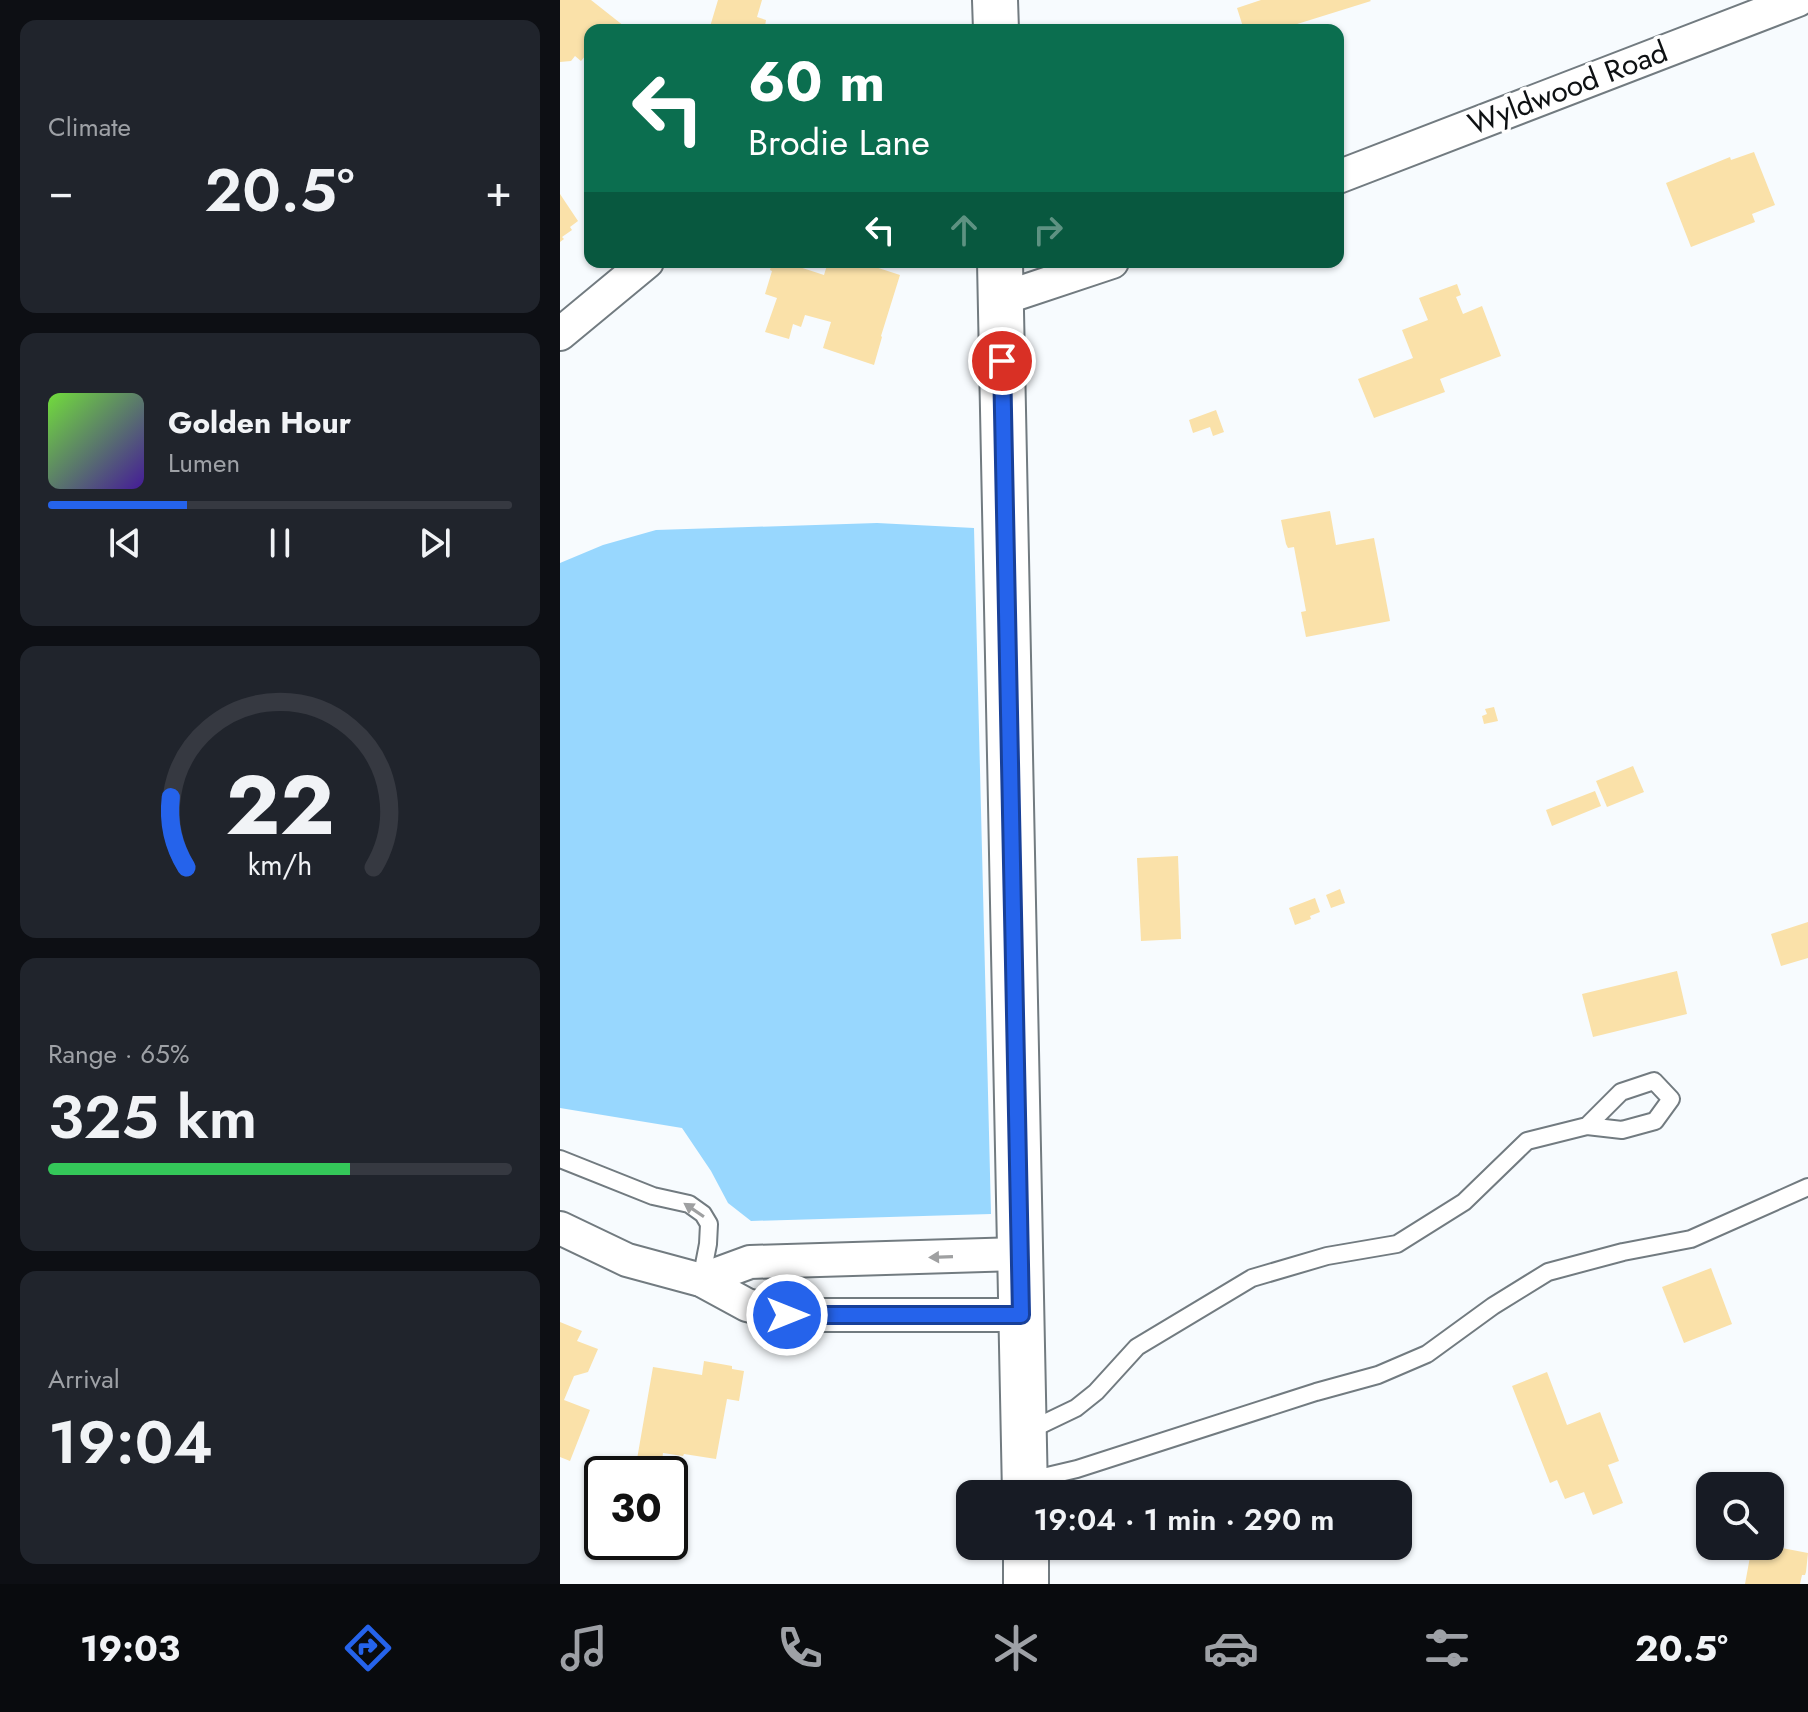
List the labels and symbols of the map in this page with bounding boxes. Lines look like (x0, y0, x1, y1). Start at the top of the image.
street label: Wyldwood Road (1462, 30, 1674, 145)
pin (968, 327, 1036, 395)
one-way arrow (683, 1202, 705, 1218)
one-way arrow (928, 1250, 953, 1263)
position arrow (745, 1273, 829, 1357)
speed limit sign: 30 (584, 1456, 688, 1560)

